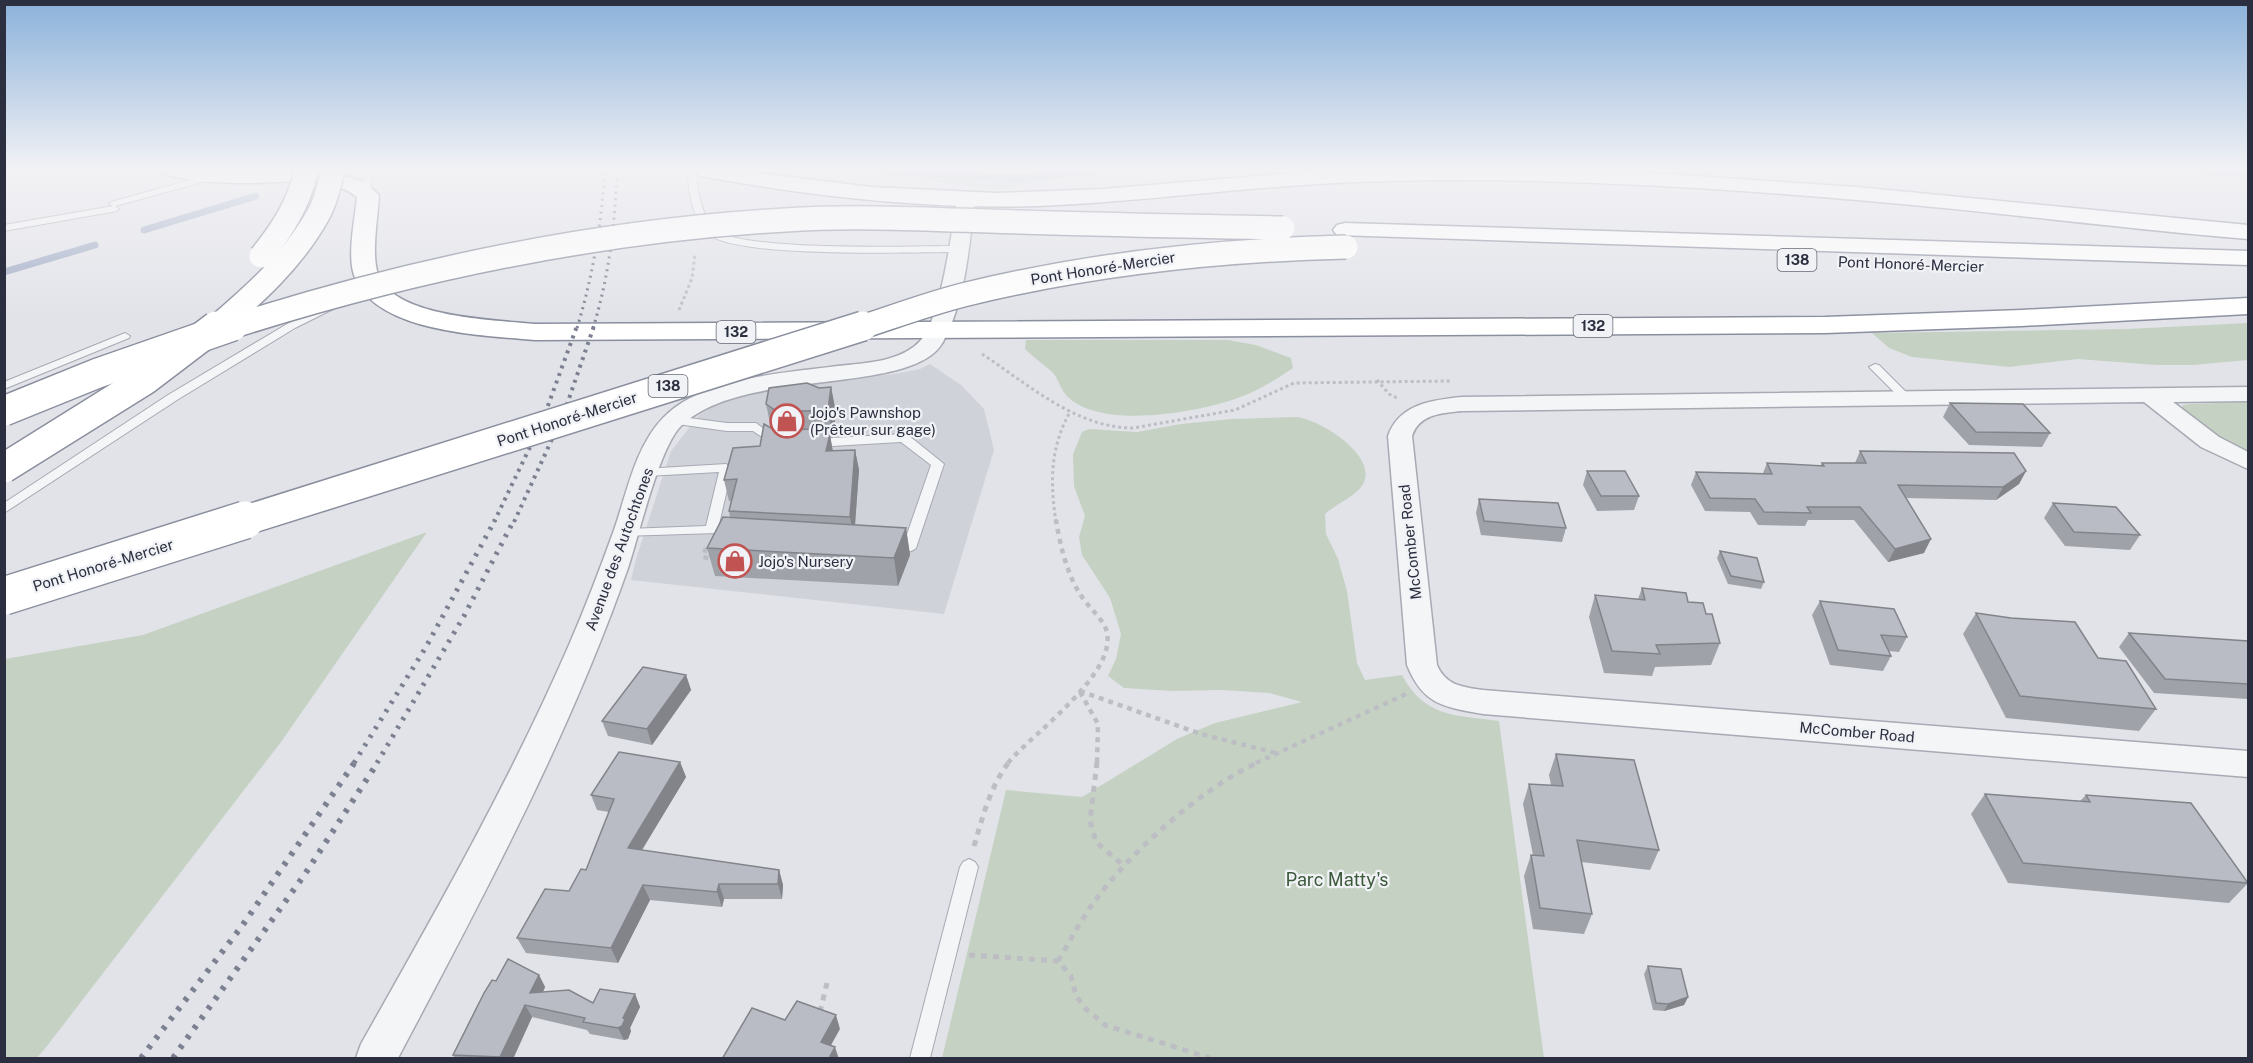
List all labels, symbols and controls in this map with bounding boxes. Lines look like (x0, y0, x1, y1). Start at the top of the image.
street label: Pont Honoré-Mercier (1029, 248, 1177, 288)
road number: 138 (1778, 249, 1816, 271)
street label: Pont Honoré-Mercier (1838, 253, 1985, 275)
road number: 132 (1574, 315, 1612, 337)
road number: 132 (716, 321, 756, 343)
road number: 138 (648, 375, 688, 397)
street label: Pont Honoré-Mercier (495, 388, 639, 450)
shop icon: Jojo's Pawnshop (Prêteur sur gage) (769, 403, 805, 439)
place label: Jojo's Pawnshop (Prêteur sur gage) (810, 404, 936, 438)
street label: Avenue des Autochtones (582, 465, 656, 633)
street label: McComber Road (1396, 484, 1424, 600)
street label: Pont Honoré-Mercier (31, 535, 176, 595)
shop icon: Jojo's Nursery (717, 543, 753, 579)
place label: Jojo's Nursery (758, 553, 854, 570)
street label: McComber Road (1799, 718, 1915, 746)
park label: Parc Matty's (1286, 869, 1388, 890)

